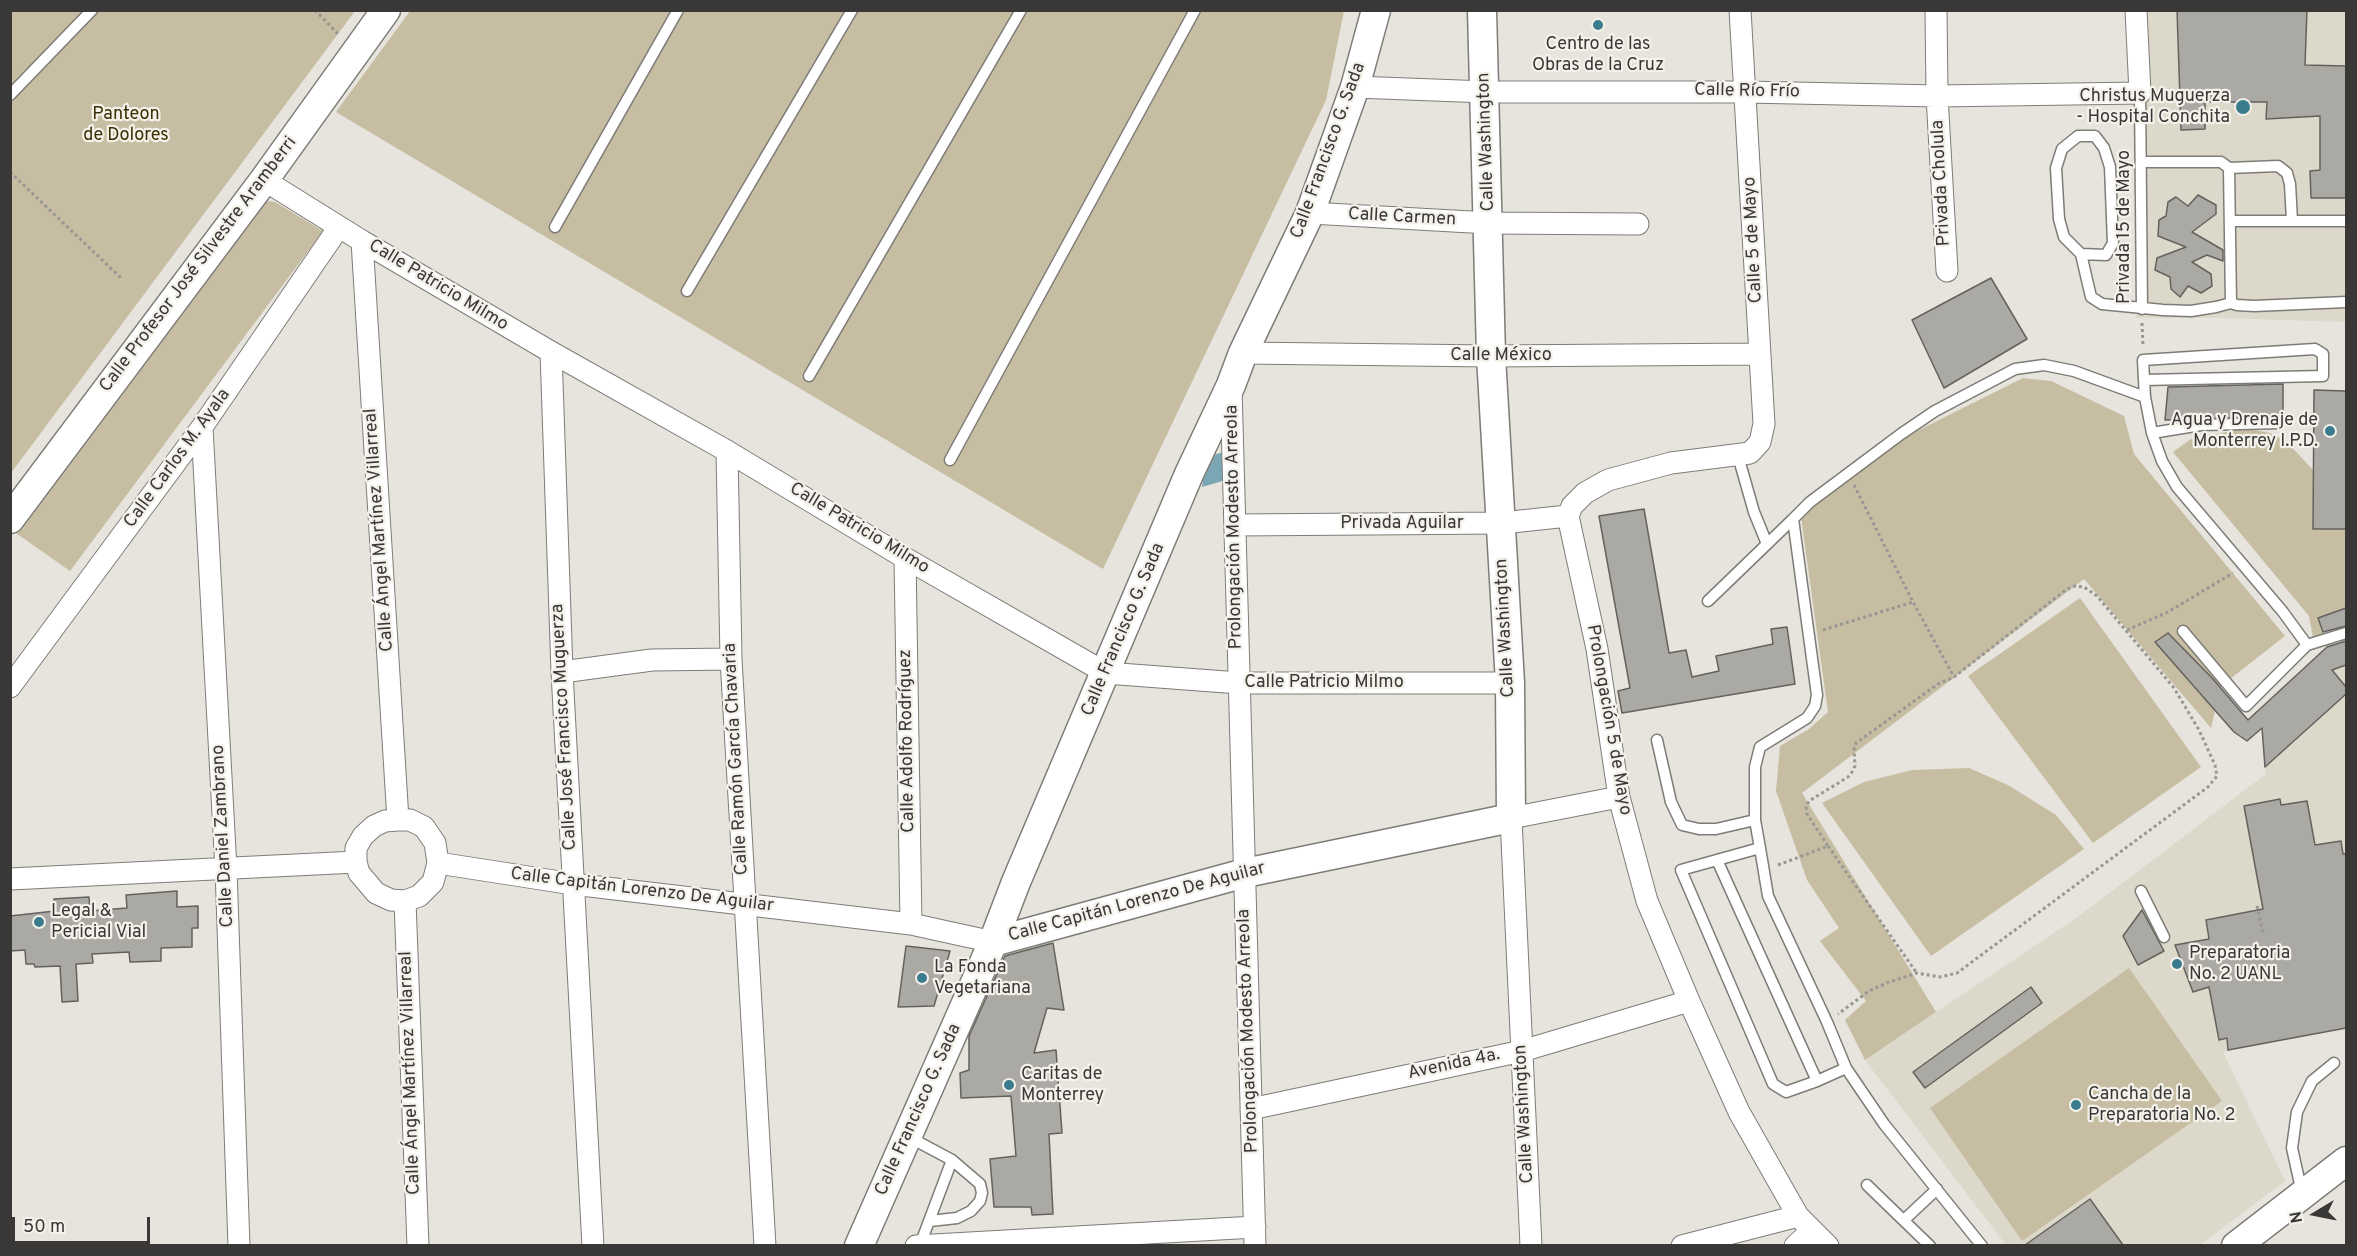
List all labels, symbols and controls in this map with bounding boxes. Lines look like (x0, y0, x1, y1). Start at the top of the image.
marker: Centro de las Obras de la Cruz (1591, 18, 1605, 32)
place label: Centro de las Obras de la Cruz (1532, 34, 1664, 76)
street label: Calle Francisco G. Sada (1287, 60, 1371, 242)
street label: Calle Washington (1474, 72, 1500, 212)
street label: Calle Río Frío (1694, 80, 1800, 104)
place label: Christus Muguerza - Hospital Conchita (2076, 86, 2230, 128)
marker: Christus Muguerza - Hospital Conchita (2234, 98, 2252, 116)
park label: Panteon de Dolores (83, 104, 169, 146)
street label: Privada Cholula (1928, 119, 1956, 247)
street label: Calle Profesor José Silvestre Aramberri (96, 133, 302, 397)
street label: Privada 15 de Mayo (2114, 150, 2136, 304)
street label: Calle 5 de Mayo (1740, 176, 1768, 304)
street label: Calle Carmen (1347, 204, 1457, 232)
street label: Calle Patricio Milmo (364, 236, 512, 336)
street label: Calle México (1450, 345, 1552, 367)
street label: Calle Carlos M. Ayala (120, 385, 236, 533)
street label: Prolongación Modesto Arreola (1222, 405, 1248, 649)
street label: Calle Ángel Martínez Villarreal (361, 408, 399, 652)
place label: Agua y Drenaje de Monterrey I.P.D. (2171, 410, 2318, 452)
marker: Agua y Drenaje de Monterrey I.P.D. (2323, 424, 2337, 438)
street label: Calle Patricio Milmo (785, 479, 933, 579)
street label: Privada Aguilar (1340, 513, 1464, 535)
street label: Calle Francisco G. Sada (1078, 540, 1170, 720)
street label: Calle Washington (1492, 558, 1520, 698)
street label: Calle José Francisco Muguerza (548, 603, 582, 851)
street label: Prolongación 5 de Mayo (1581, 623, 1635, 817)
street label: Calle Ramón García Chavaria (720, 642, 754, 876)
street label: Calle Adolfo Rodríguez (896, 649, 920, 833)
street label: Calle Patricio Milmo (1244, 672, 1404, 694)
street label: Calle Daniel Zambrano (208, 744, 240, 928)
street label: Calle Capitán Lorenzo De Aguilar (1006, 858, 1268, 948)
street label: Calle Capitán Lorenzo De Aguilar (509, 864, 775, 918)
place label: Legal & Pericial Vial (51, 901, 146, 944)
street label: Prolongación Modesto Arreola (1234, 908, 1264, 1154)
marker: Legal & Pericial Vial (32, 915, 46, 929)
place label: Preparatoria No. 2 UANL (2189, 943, 2290, 986)
street label: Calle Ángel Martínez Villarreal (396, 951, 426, 1195)
place label: La Fonda Vegetariana (934, 957, 1031, 1000)
marker: Preparatoria No. 2 UANL (2170, 957, 2184, 971)
marker: La Fonda Vegetariana (915, 971, 929, 985)
street label: Calle Francisco G. Sada (871, 1021, 967, 1199)
street label: Calle Washington (1511, 1044, 1539, 1184)
street label: Avenida 4a. (1406, 1045, 1502, 1085)
place label: Caritas de Monterrey (1021, 1064, 1104, 1106)
marker: Caritas de Monterrey (1002, 1078, 1016, 1092)
place label: Cancha de la Preparatoria No. 2 (2088, 1084, 2235, 1126)
marker: Cancha de la Preparatoria No. 2 (2069, 1098, 2083, 1112)
north arrow (2285, 1184, 2345, 1244)
scale bar (15, 1205, 153, 1243)
text: N (2286, 1210, 2308, 1225)
text: 50 m (23, 1216, 65, 1239)

